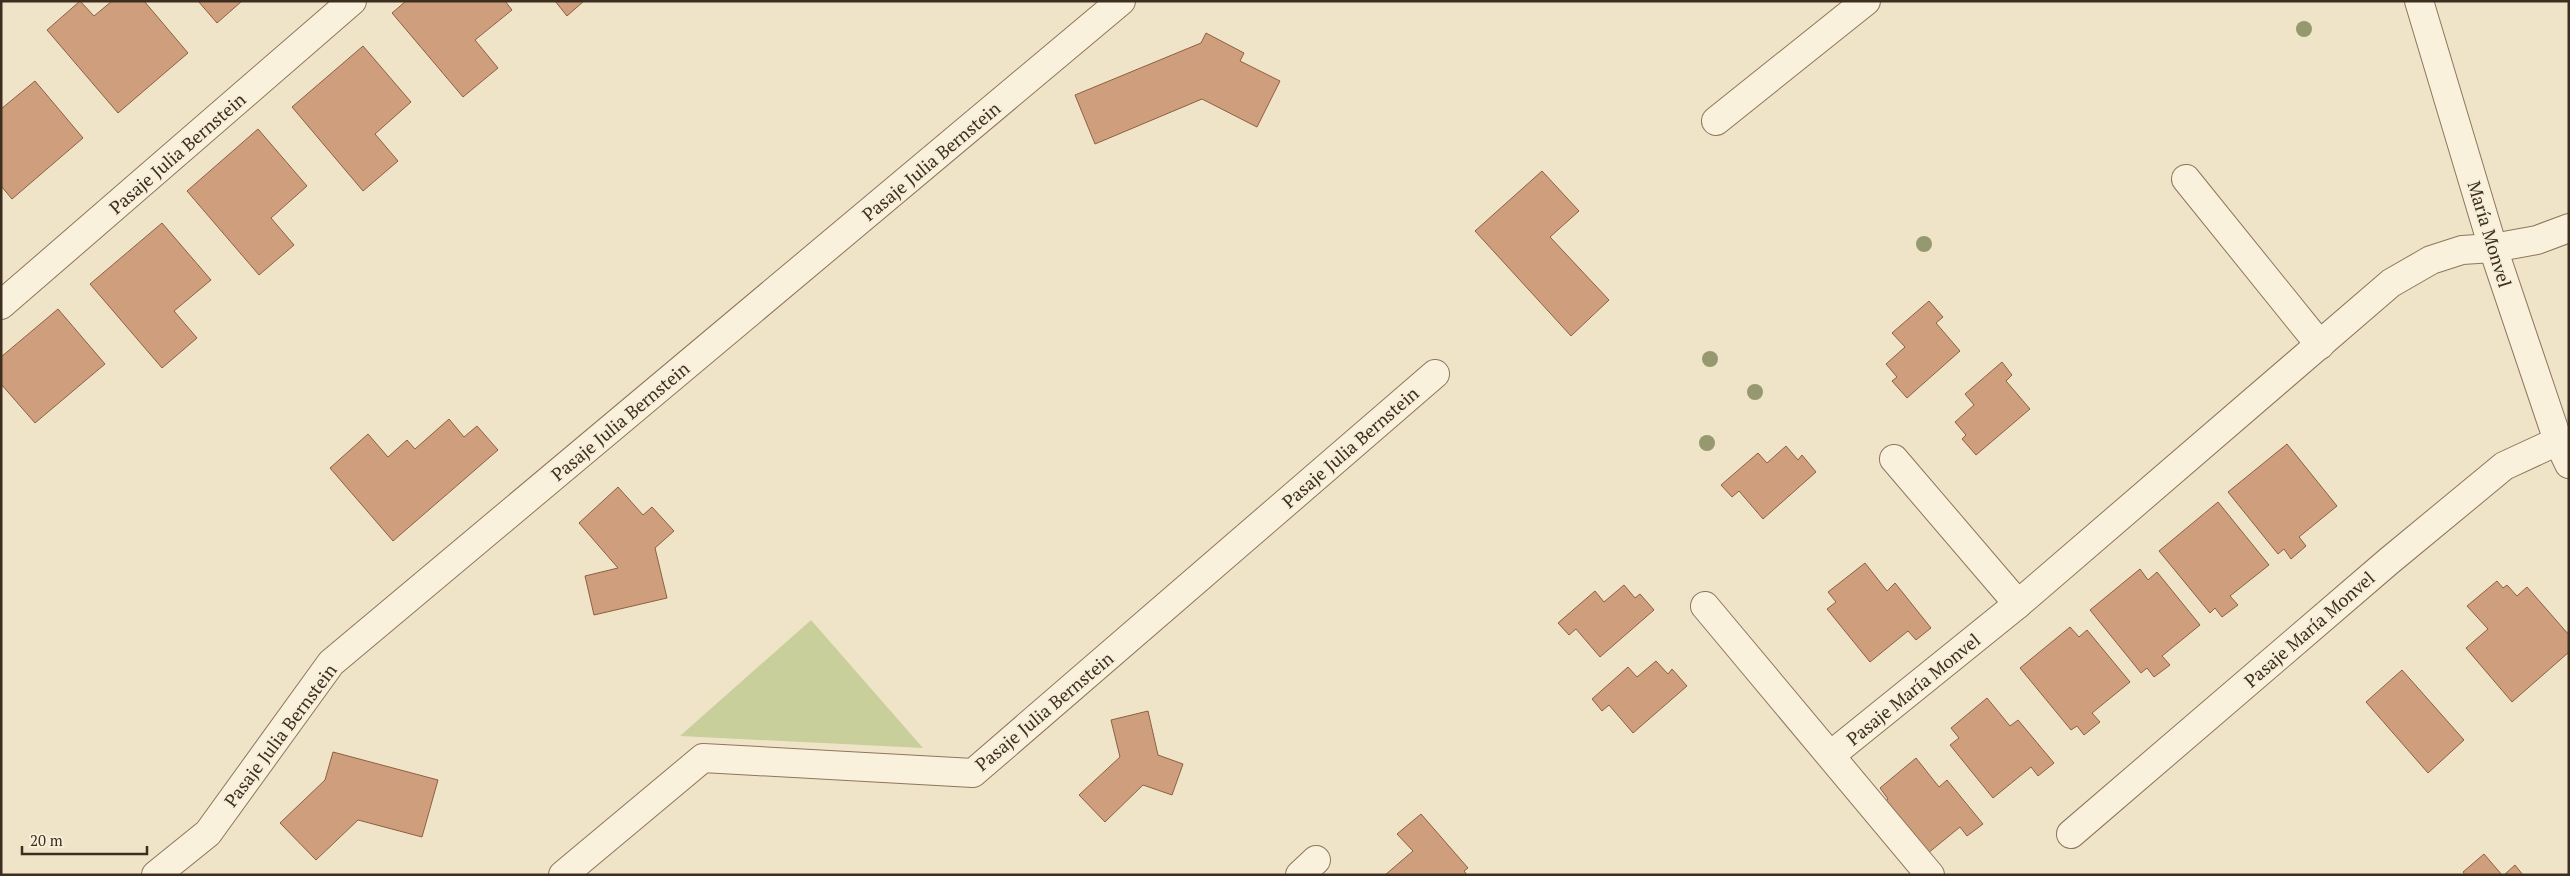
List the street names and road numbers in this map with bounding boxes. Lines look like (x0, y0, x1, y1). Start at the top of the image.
street label: Pasaje Julia Bernstein (104, 87, 251, 219)
street label: Pasaje Julia Bernstein (857, 96, 1005, 226)
street label: María Monvel (2462, 178, 2518, 290)
street label: Pasaje Julia Bernstein (546, 356, 694, 486)
street label: Pasaje Julia Bernstein (1277, 381, 1424, 513)
street label: Pasaje María Monvel (2239, 566, 2379, 692)
street label: Pasaje María Monvel (1841, 628, 1985, 750)
street label: Pasaje Julia Bernstein (970, 646, 1118, 776)
street label: Pasaje Julia Bernstein (218, 658, 342, 811)

